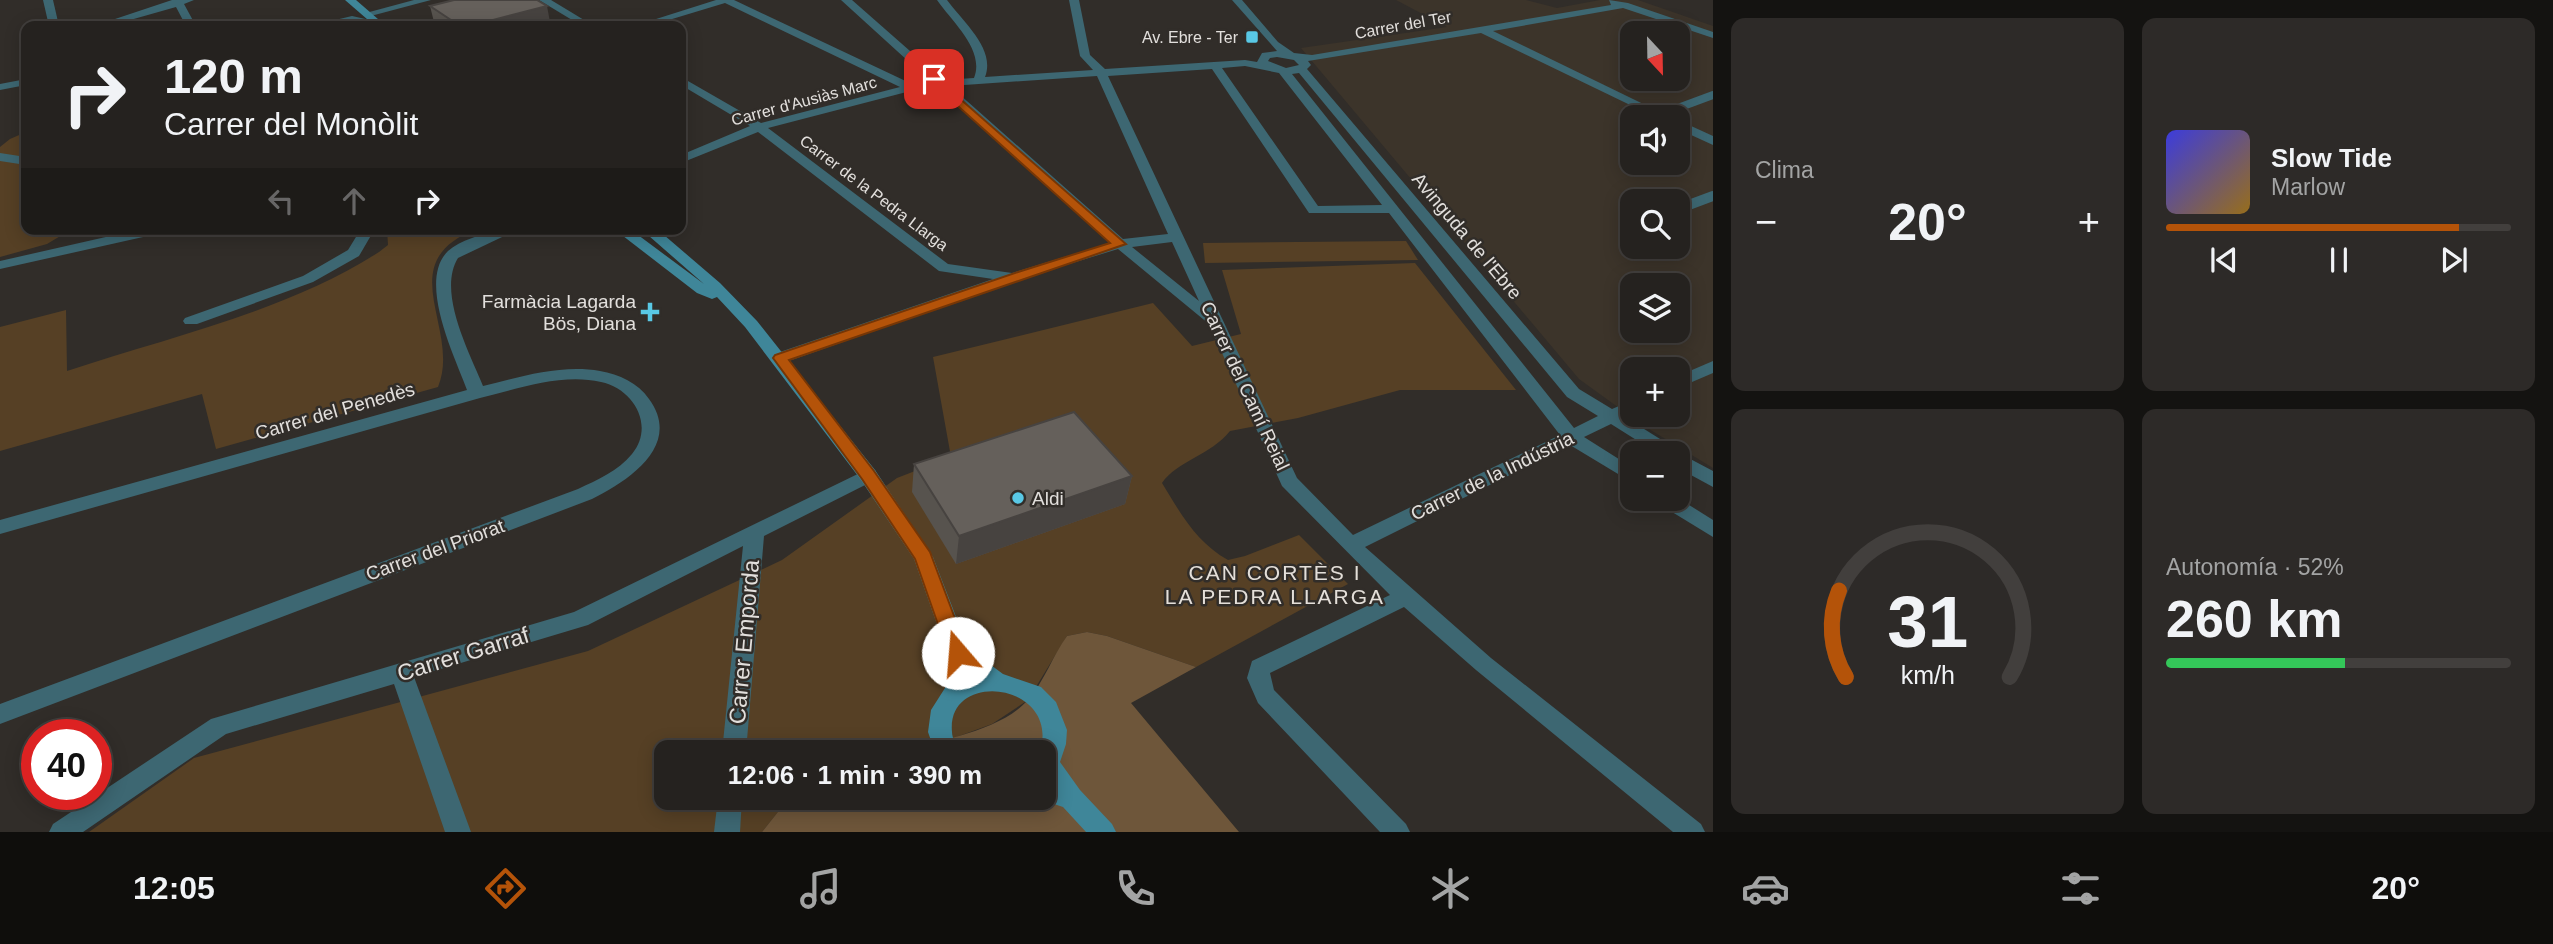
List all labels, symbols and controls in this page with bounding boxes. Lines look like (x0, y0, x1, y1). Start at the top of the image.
street label: Carrer del Ter (1354, 8, 1453, 42)
north arrow (1620, 21, 1690, 91)
map controls (1620, 21, 1690, 511)
place label: Av. Ebre - Ter (1142, 29, 1239, 46)
marker: Av. Ebre - Ter (1244, 29, 1260, 45)
icon: right (49, 49, 140, 140)
text: 120 m (164, 49, 303, 103)
pin (904, 49, 964, 109)
icon: arrive (915, 60, 953, 98)
street label: Carrer d'Ausiàs Marc (729, 73, 879, 129)
button: sound (1620, 105, 1690, 175)
text: Carrer del Monòlit (164, 106, 418, 142)
street label: Carrer de la Pedra Llarga (797, 132, 951, 254)
text: Slow Tide (2271, 143, 2392, 173)
text: Clima (1755, 157, 1814, 183)
street label: Avinguda de l'Ebre (1408, 169, 1526, 303)
text: Marlow (2271, 174, 2345, 200)
icon: left (262, 182, 300, 220)
icon: ahead (335, 182, 373, 220)
icon: right (408, 182, 446, 220)
button: search (1620, 189, 1690, 259)
text: 20° (1888, 193, 1967, 251)
text: − (1755, 201, 1777, 243)
text: + (2078, 201, 2100, 243)
icon: previous (2205, 241, 2243, 279)
icon: pause (2320, 241, 2358, 279)
icon: next (2435, 241, 2473, 279)
button: layers (1620, 273, 1690, 343)
place label: Farmàcia Lagarda Bös, Diana (482, 291, 636, 334)
street label: Carrer del Camí Reial (1197, 298, 1293, 474)
marker: Farmàcia Lagarda Bös, Diana (642, 304, 658, 320)
button: + (1620, 357, 1690, 427)
street label: Carrer del Penedès (253, 378, 417, 444)
street label: Carrer de la Indústria (1407, 427, 1577, 525)
button: − (1620, 441, 1690, 511)
place label: Aldi (1032, 488, 1064, 509)
marker: Aldi (1010, 490, 1026, 506)
street label: Carrer del Priorat (363, 515, 508, 585)
text: Autonomía · 52% (2166, 554, 2344, 580)
street label: Carrer Emporda (724, 559, 764, 725)
district label: CAN CORTÈS I LA PEDRA LLARGA (1165, 561, 1385, 608)
text: 31 (1887, 582, 1968, 663)
text: 260 km (2166, 590, 2342, 648)
position arrow (921, 616, 995, 690)
street label: Carrer Garraf (394, 621, 533, 686)
text: km/h (1900, 661, 1955, 689)
speed limit sign: 40 (21, 719, 112, 810)
text: 12:06 · 1 min · 390 m (728, 760, 982, 790)
icon: directions (481, 864, 530, 913)
icon: music (796, 864, 845, 913)
icon: phone (1111, 864, 1160, 913)
icon: climate (1426, 864, 1475, 913)
icon: car (1741, 864, 1790, 913)
icon: filters (2056, 864, 2105, 913)
text: 12:05 (133, 870, 215, 906)
text: 20° (2372, 870, 2420, 906)

